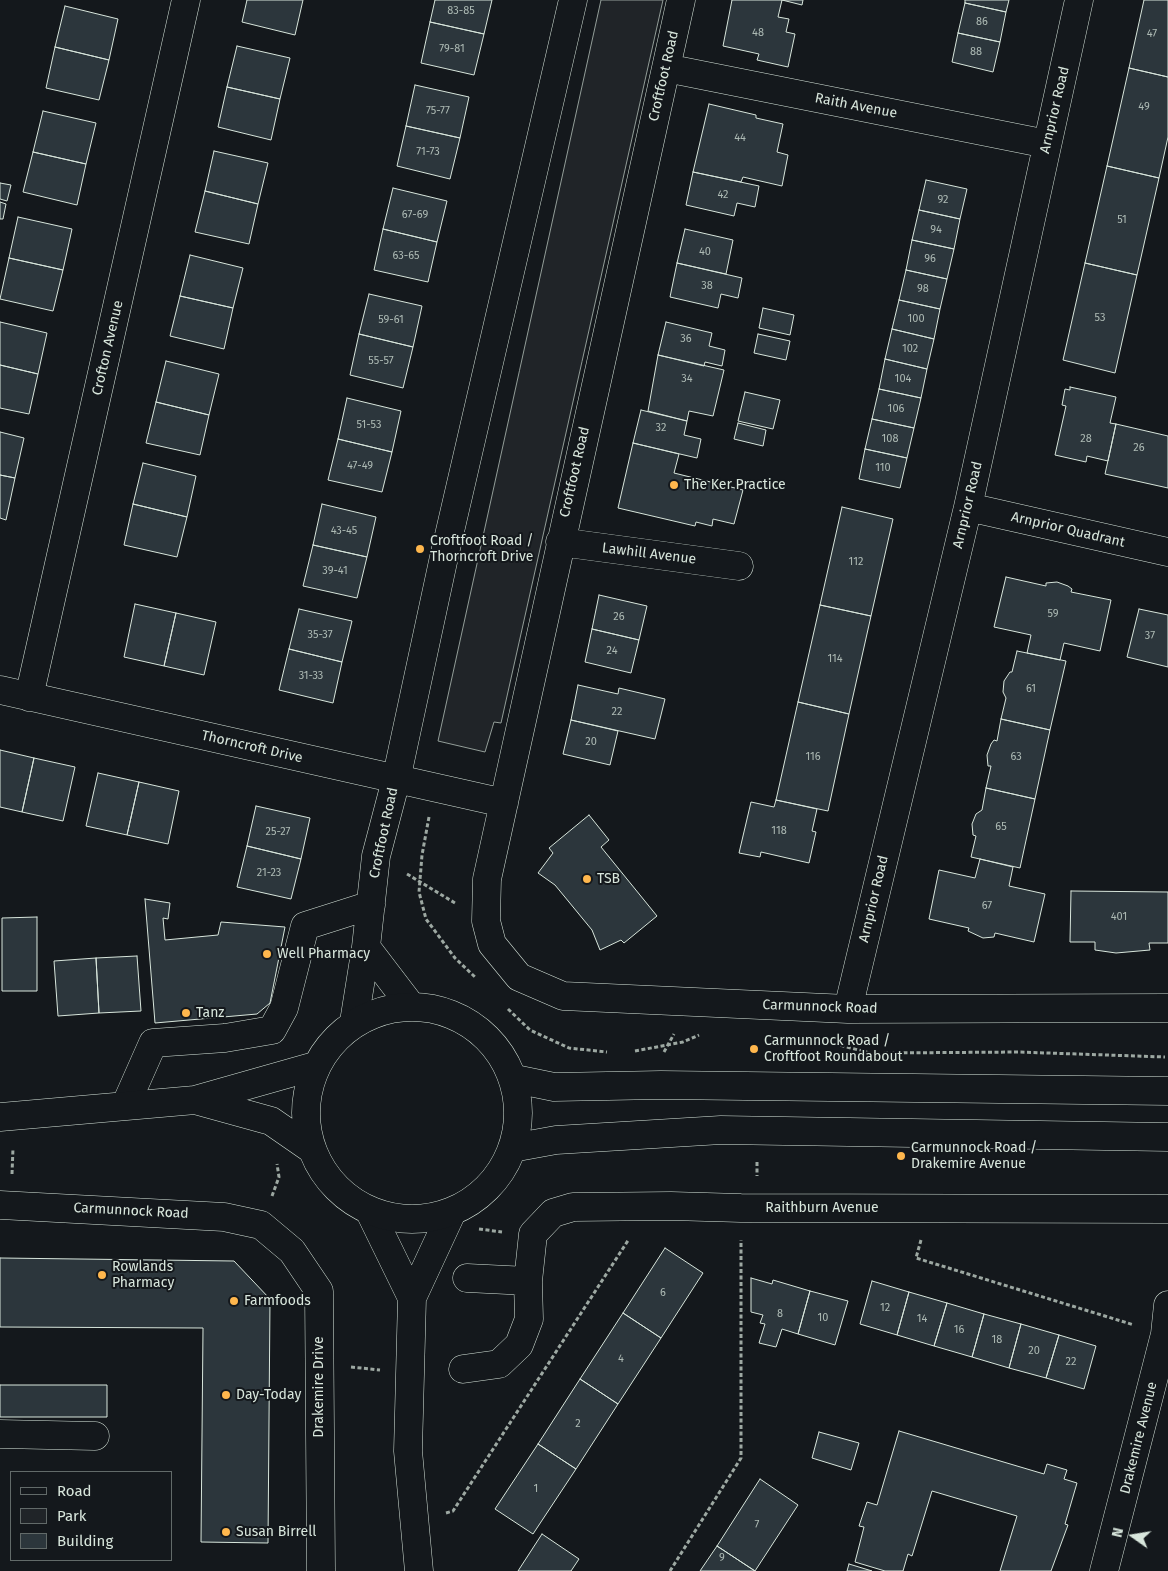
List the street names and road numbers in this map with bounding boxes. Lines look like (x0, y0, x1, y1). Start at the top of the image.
street label: Croftfoot Road (645, 29, 683, 123)
street label: Arnprior Road (1037, 65, 1073, 155)
street label: Raith Avenue (813, 90, 899, 122)
street label: Crofton Avenue (89, 299, 127, 397)
street label: Croftfoot Road (556, 425, 594, 519)
street label: Arnprior Road (950, 460, 986, 550)
street label: Arnprior Quadrant (1010, 509, 1126, 551)
street label: Lawhill Avenue (601, 540, 697, 568)
street label: Thorncroft Drive (200, 727, 304, 767)
street label: Croftfoot Road (366, 786, 402, 880)
street label: Arnprior Road (856, 854, 892, 944)
street label: Carmunnock Road (762, 997, 878, 1017)
street label: Carmunnock Road (73, 1200, 189, 1222)
street label: Raithburn Avenue (765, 1200, 879, 1216)
street label: Drakemire Drive (311, 1336, 327, 1438)
street label: Drakemire Avenue (1117, 1380, 1161, 1496)

